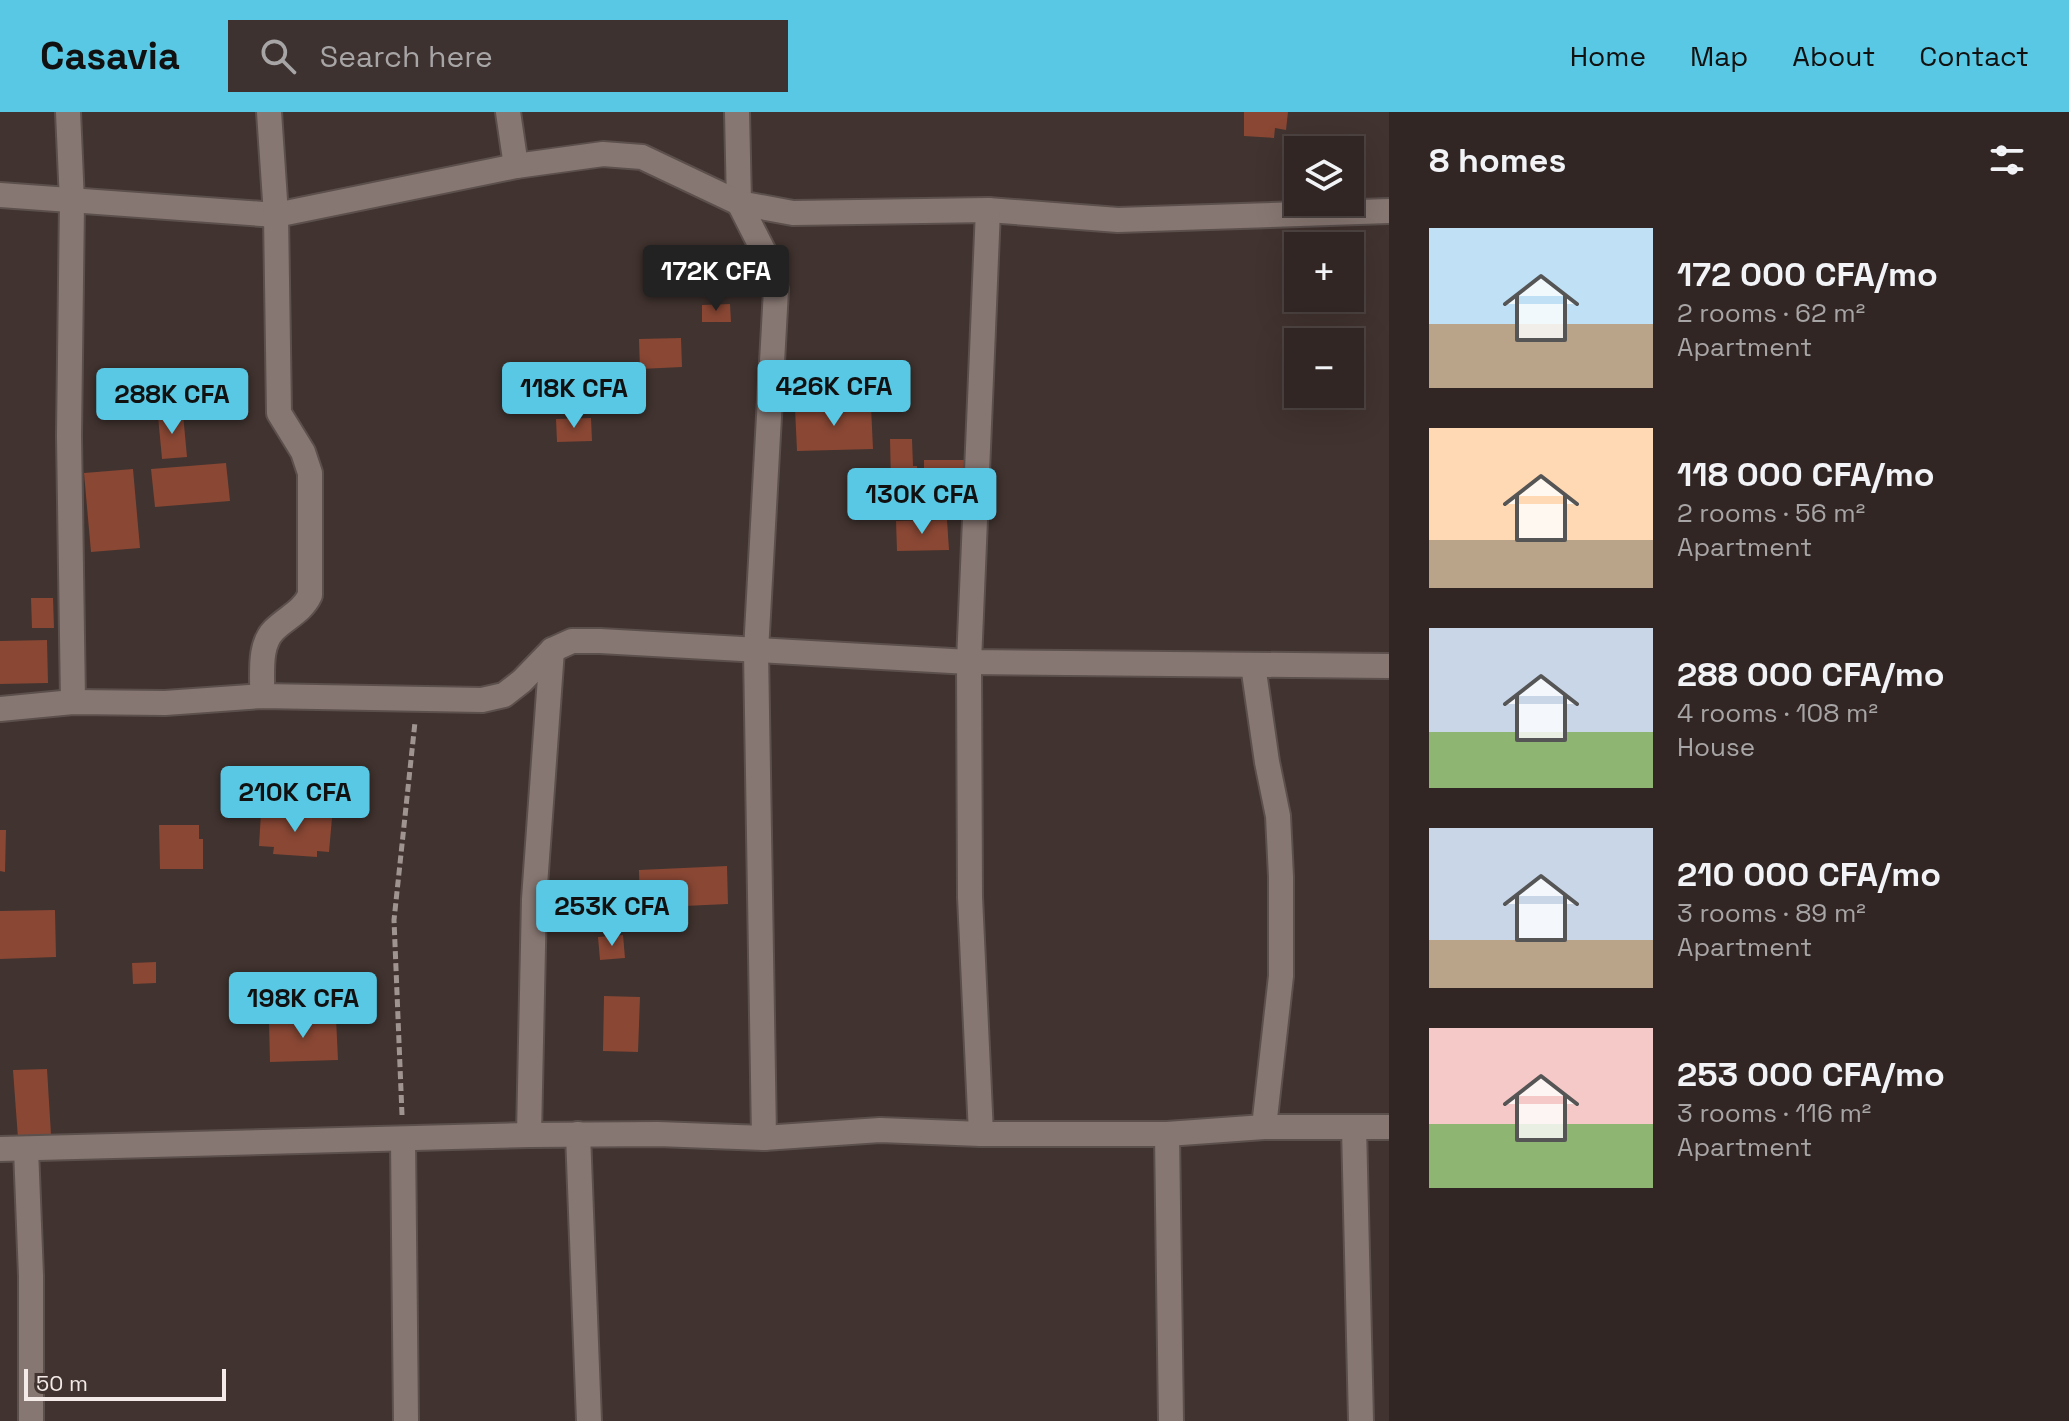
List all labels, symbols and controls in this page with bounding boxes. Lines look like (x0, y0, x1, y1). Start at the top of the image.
search box (228, 20, 788, 92)
text: Casavia (40, 32, 180, 80)
icon: search (256, 34, 300, 78)
text: Search here (320, 37, 493, 76)
text: Home (1570, 38, 1646, 74)
text: Map (1690, 38, 1748, 74)
text: About (1792, 38, 1875, 74)
text: Contact (1919, 38, 2029, 74)
map controls (1284, 136, 1364, 408)
button: layers (1284, 136, 1364, 216)
icon: filters (1985, 138, 2029, 182)
text: 8 homes (1429, 139, 1566, 182)
button: + (1284, 232, 1364, 312)
pin: 172K CFA (633, 245, 799, 313)
text: 172 000 CFA/mo (1677, 253, 1938, 296)
text: 172K CFA (661, 254, 771, 288)
icon: home (1493, 260, 1589, 356)
text: 2 rooms · 62 m² (1677, 296, 1865, 330)
button: − (1284, 328, 1364, 408)
text: Apartment (1677, 330, 1812, 364)
pin: 426K CFA (751, 360, 917, 428)
pin: 118K CFA (491, 362, 657, 430)
pin: 288K CFA (89, 368, 255, 436)
text: 426K CFA (776, 369, 892, 403)
text: 118K CFA (520, 371, 628, 405)
text: 288K CFA (114, 377, 230, 411)
text: 118 000 CFA/mo (1677, 453, 1935, 496)
icon: home (1493, 460, 1589, 556)
pin: 130K CFA (839, 468, 1005, 536)
text: 130K CFA (865, 477, 979, 511)
text: 2 rooms · 56 m² (1677, 496, 1865, 530)
text: Apartment (1677, 530, 1812, 564)
text: 288 000 CFA/mo (1677, 653, 1945, 696)
icon: home (1493, 660, 1589, 756)
text: 4 rooms · 108 m² (1677, 696, 1878, 730)
text: House (1677, 730, 1755, 764)
pin: 210K CFA (212, 766, 378, 834)
text: 210K CFA (239, 775, 351, 809)
text: 210 000 CFA/mo (1677, 853, 1941, 896)
icon: home (1493, 860, 1589, 956)
pin: 253K CFA (529, 880, 695, 948)
text: 253K CFA (554, 889, 670, 923)
text: 3 rooms · 89 m² (1677, 896, 1866, 930)
text: Apartment (1677, 930, 1812, 964)
pin: 198K CFA (220, 972, 386, 1040)
text: 198K CFA (247, 981, 359, 1015)
text: 253 000 CFA/mo (1677, 1053, 1945, 1096)
icon: home (1493, 1060, 1589, 1156)
text: 3 rooms · 116 m² (1677, 1096, 1871, 1130)
text: Apartment (1677, 1130, 1812, 1164)
scale bar (24, 1365, 226, 1401)
text: 50 m (36, 1369, 88, 1397)

